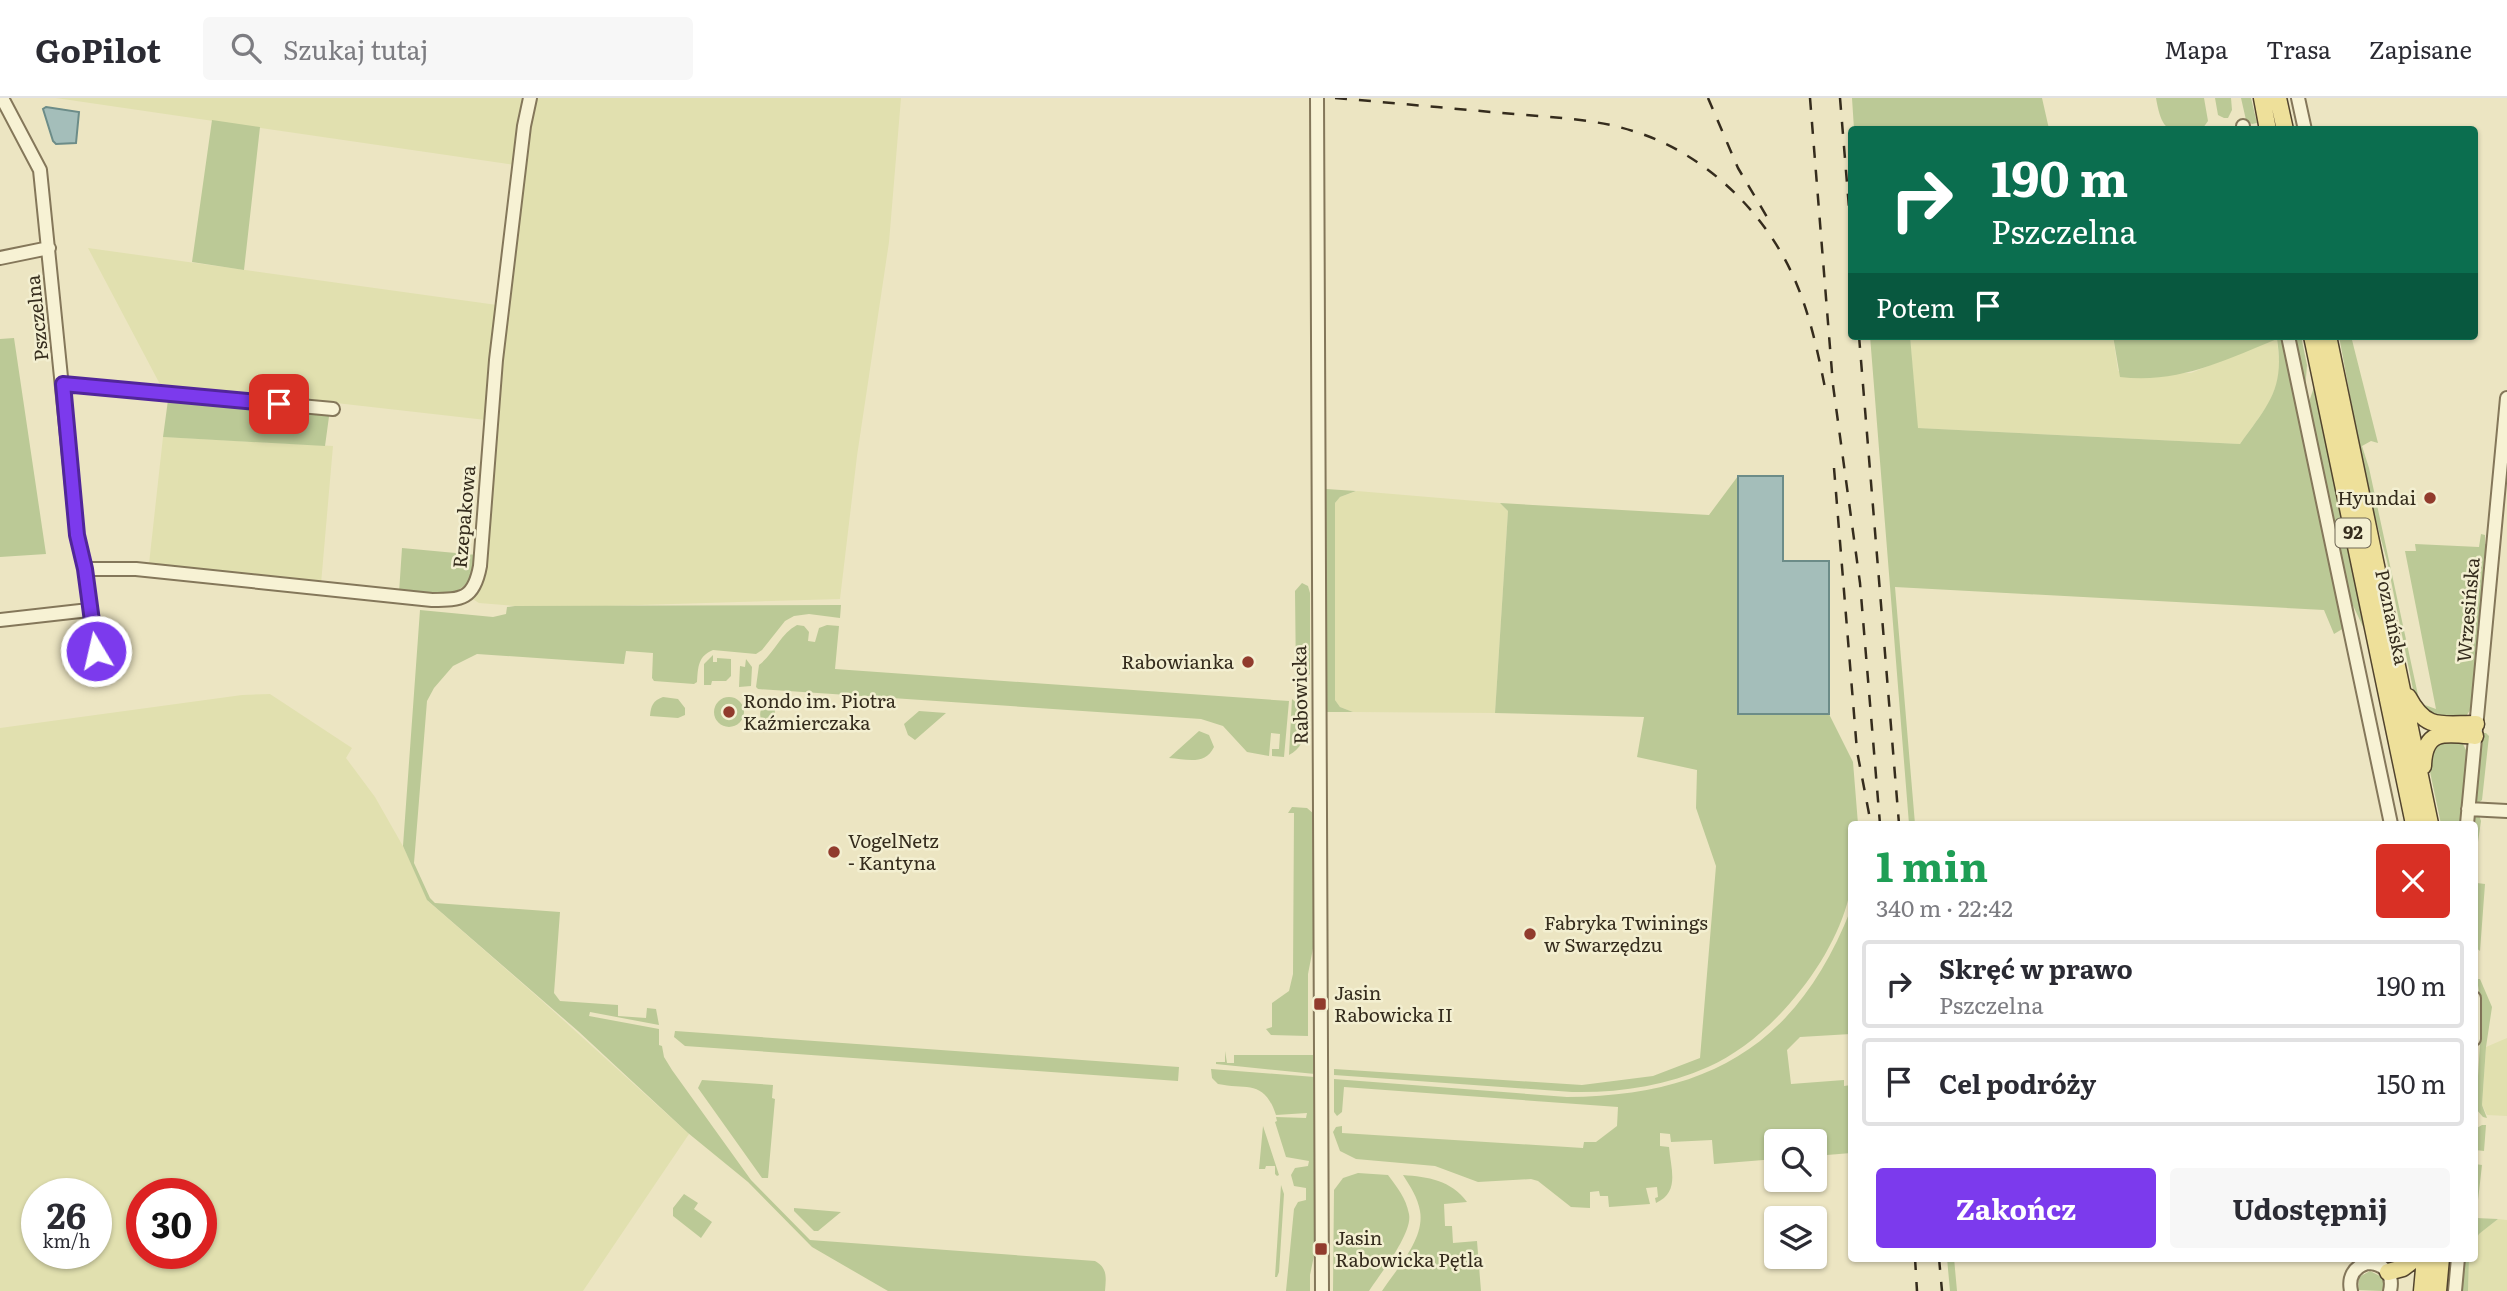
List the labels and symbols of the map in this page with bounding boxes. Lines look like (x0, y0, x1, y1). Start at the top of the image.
street label: Pszczelna (17, 273, 54, 363)
pin (249, 374, 309, 434)
street label: Rzepakowa (445, 463, 482, 570)
place label: Hyundai (2337, 483, 2416, 511)
marker: Hyundai (2422, 490, 2438, 506)
road number: 92 (2336, 519, 2370, 548)
street label: Wrzesińska (2448, 555, 2486, 664)
street label: Poznańska (2369, 566, 2417, 668)
position arrow (59, 614, 133, 688)
street label: Rabowicka (1284, 644, 1314, 745)
place label: Rabowianka (1121, 647, 1235, 675)
marker: Rabowianka (1240, 654, 1256, 670)
place label: Rondo im. Piotra Kaźmierczaka (743, 686, 897, 736)
marker: Rondo im. Piotra Kaźmierczaka (721, 704, 737, 720)
place label: VogelNetz - Kantyna (848, 826, 939, 876)
marker: VogelNetz - Kantyna (826, 844, 842, 860)
place label: Fabryka Twinings w Swarzędzu (1544, 908, 1708, 958)
marker: Fabryka Twinings w Swarzędzu (1522, 926, 1538, 942)
place label: Jasin Rabowicka II (1334, 978, 1453, 1028)
marker: Jasin Rabowicka II (1312, 996, 1328, 1012)
speed limit sign: 30 (126, 1178, 217, 1269)
place label: Jasin Rabowicka Pętla (1335, 1223, 1484, 1273)
marker: Jasin Rabowicka Pętla (1313, 1241, 1329, 1257)

